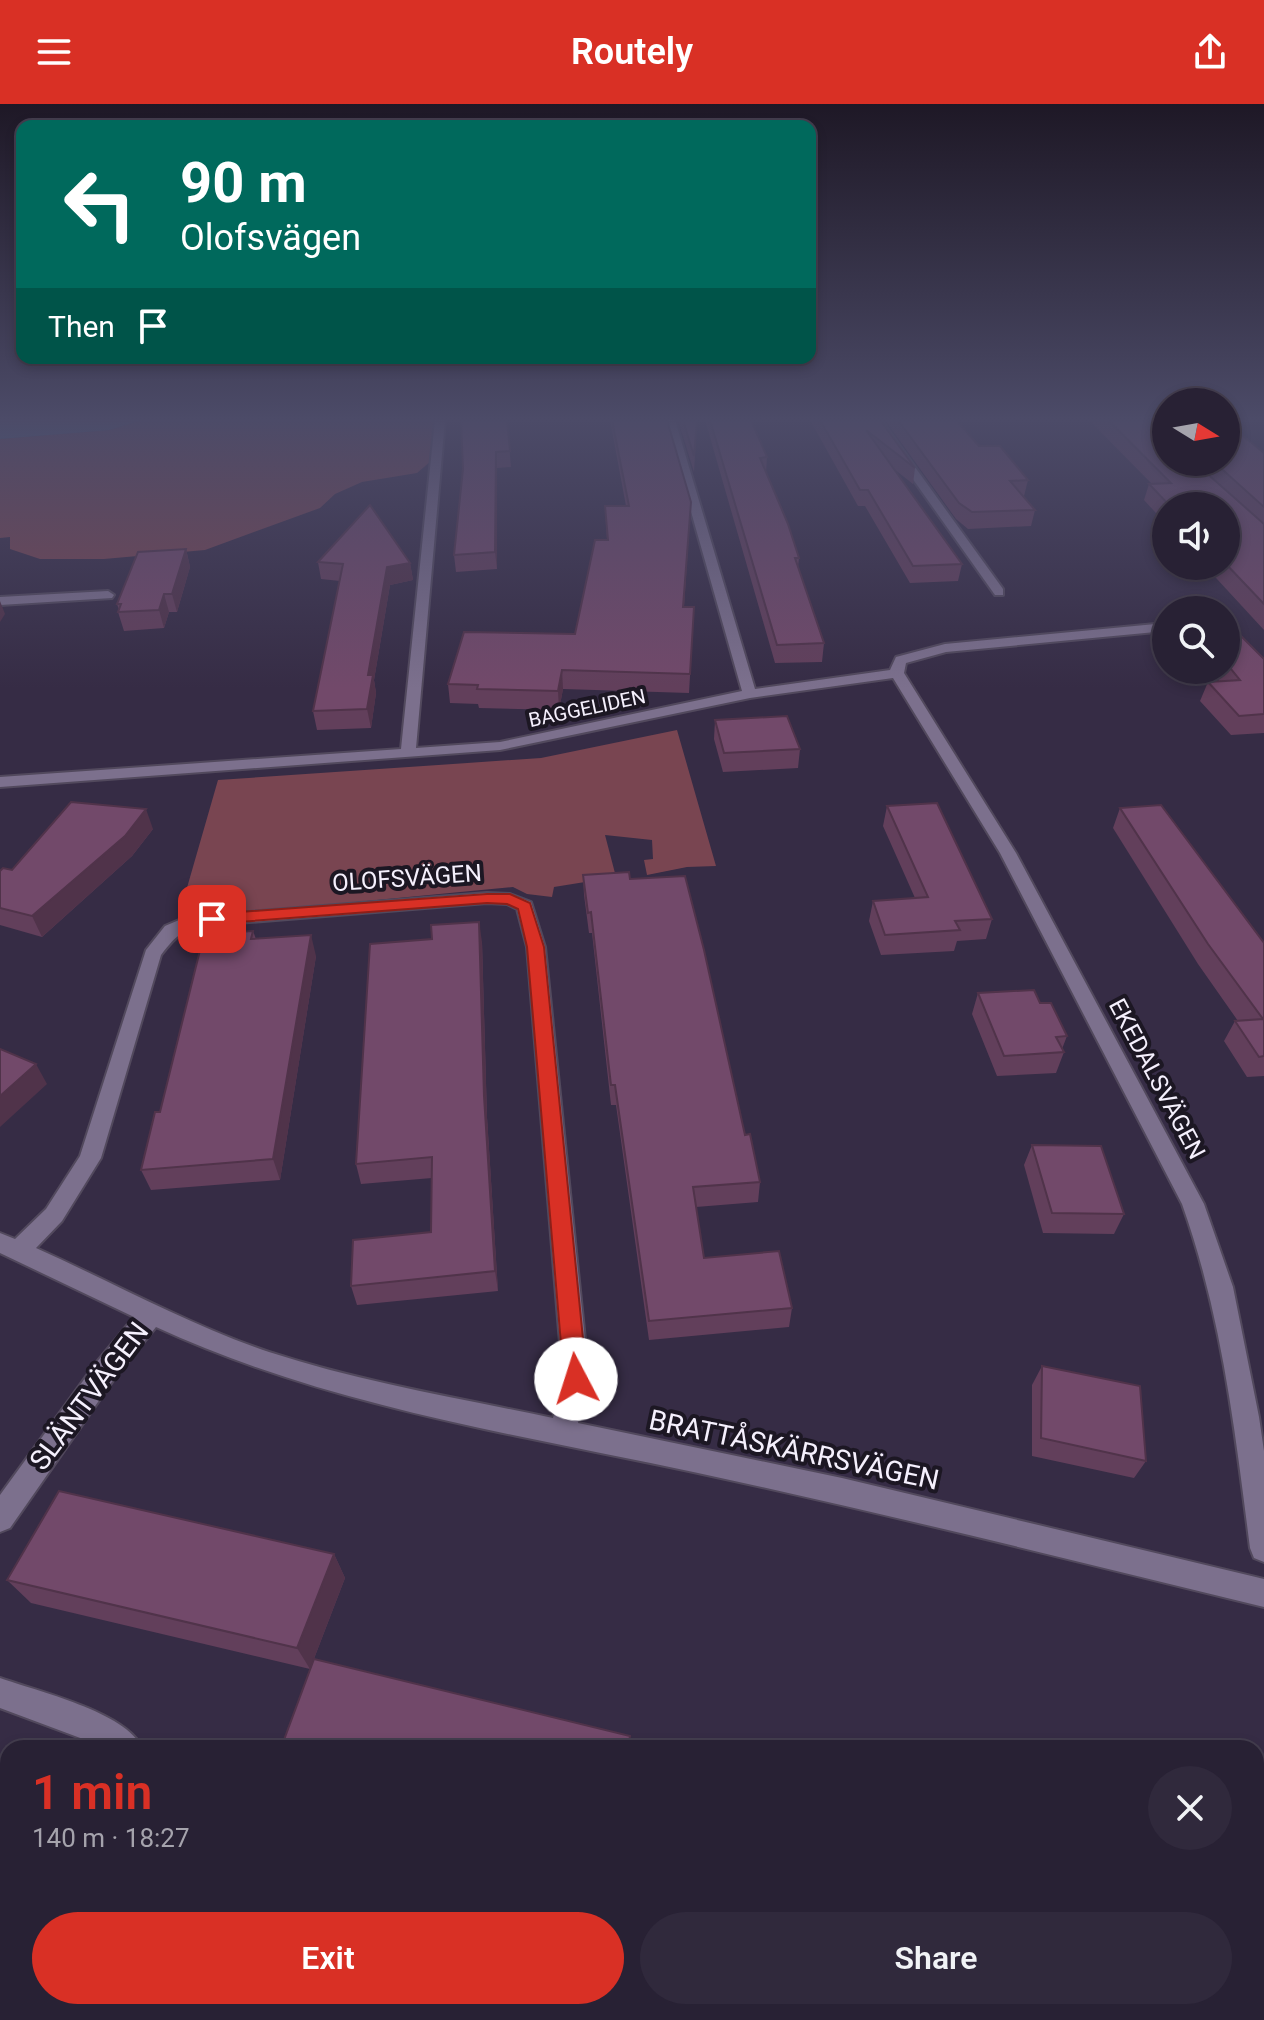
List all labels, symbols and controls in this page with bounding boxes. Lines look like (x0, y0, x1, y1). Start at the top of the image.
icon: menu (32, 30, 76, 74)
icon: share (1188, 30, 1232, 74)
text: Routely (571, 31, 693, 73)
text: 90 m (180, 150, 307, 216)
icon: left (48, 152, 152, 256)
text: Olofsvägen (180, 217, 361, 259)
icon: arrive (131, 304, 175, 348)
text: Then (48, 309, 115, 344)
north arrow (1152, 388, 1240, 476)
map controls (1152, 388, 1240, 684)
button: sound (1152, 492, 1240, 580)
button: search (1152, 596, 1240, 684)
street label: BAGGELIDEN (526, 684, 648, 732)
street label: OLOFSVÄGEN (331, 859, 483, 897)
pin (178, 885, 246, 953)
icon: arrive (190, 897, 234, 941)
street label: EKEDALSVÄGEN (1103, 994, 1211, 1164)
street label: SLÄNTVÄGEN (23, 1316, 155, 1476)
position arrow (534, 1337, 618, 1421)
street label: BRATTÅSKÄRRSVÄGEN (646, 1402, 942, 1497)
text: 1 min (32, 1764, 152, 1821)
button: close (1148, 1766, 1232, 1850)
text: 140 m · 18:27 (32, 1823, 190, 1853)
button: Exit (32, 1912, 624, 2004)
button: Share (640, 1912, 1232, 2004)

